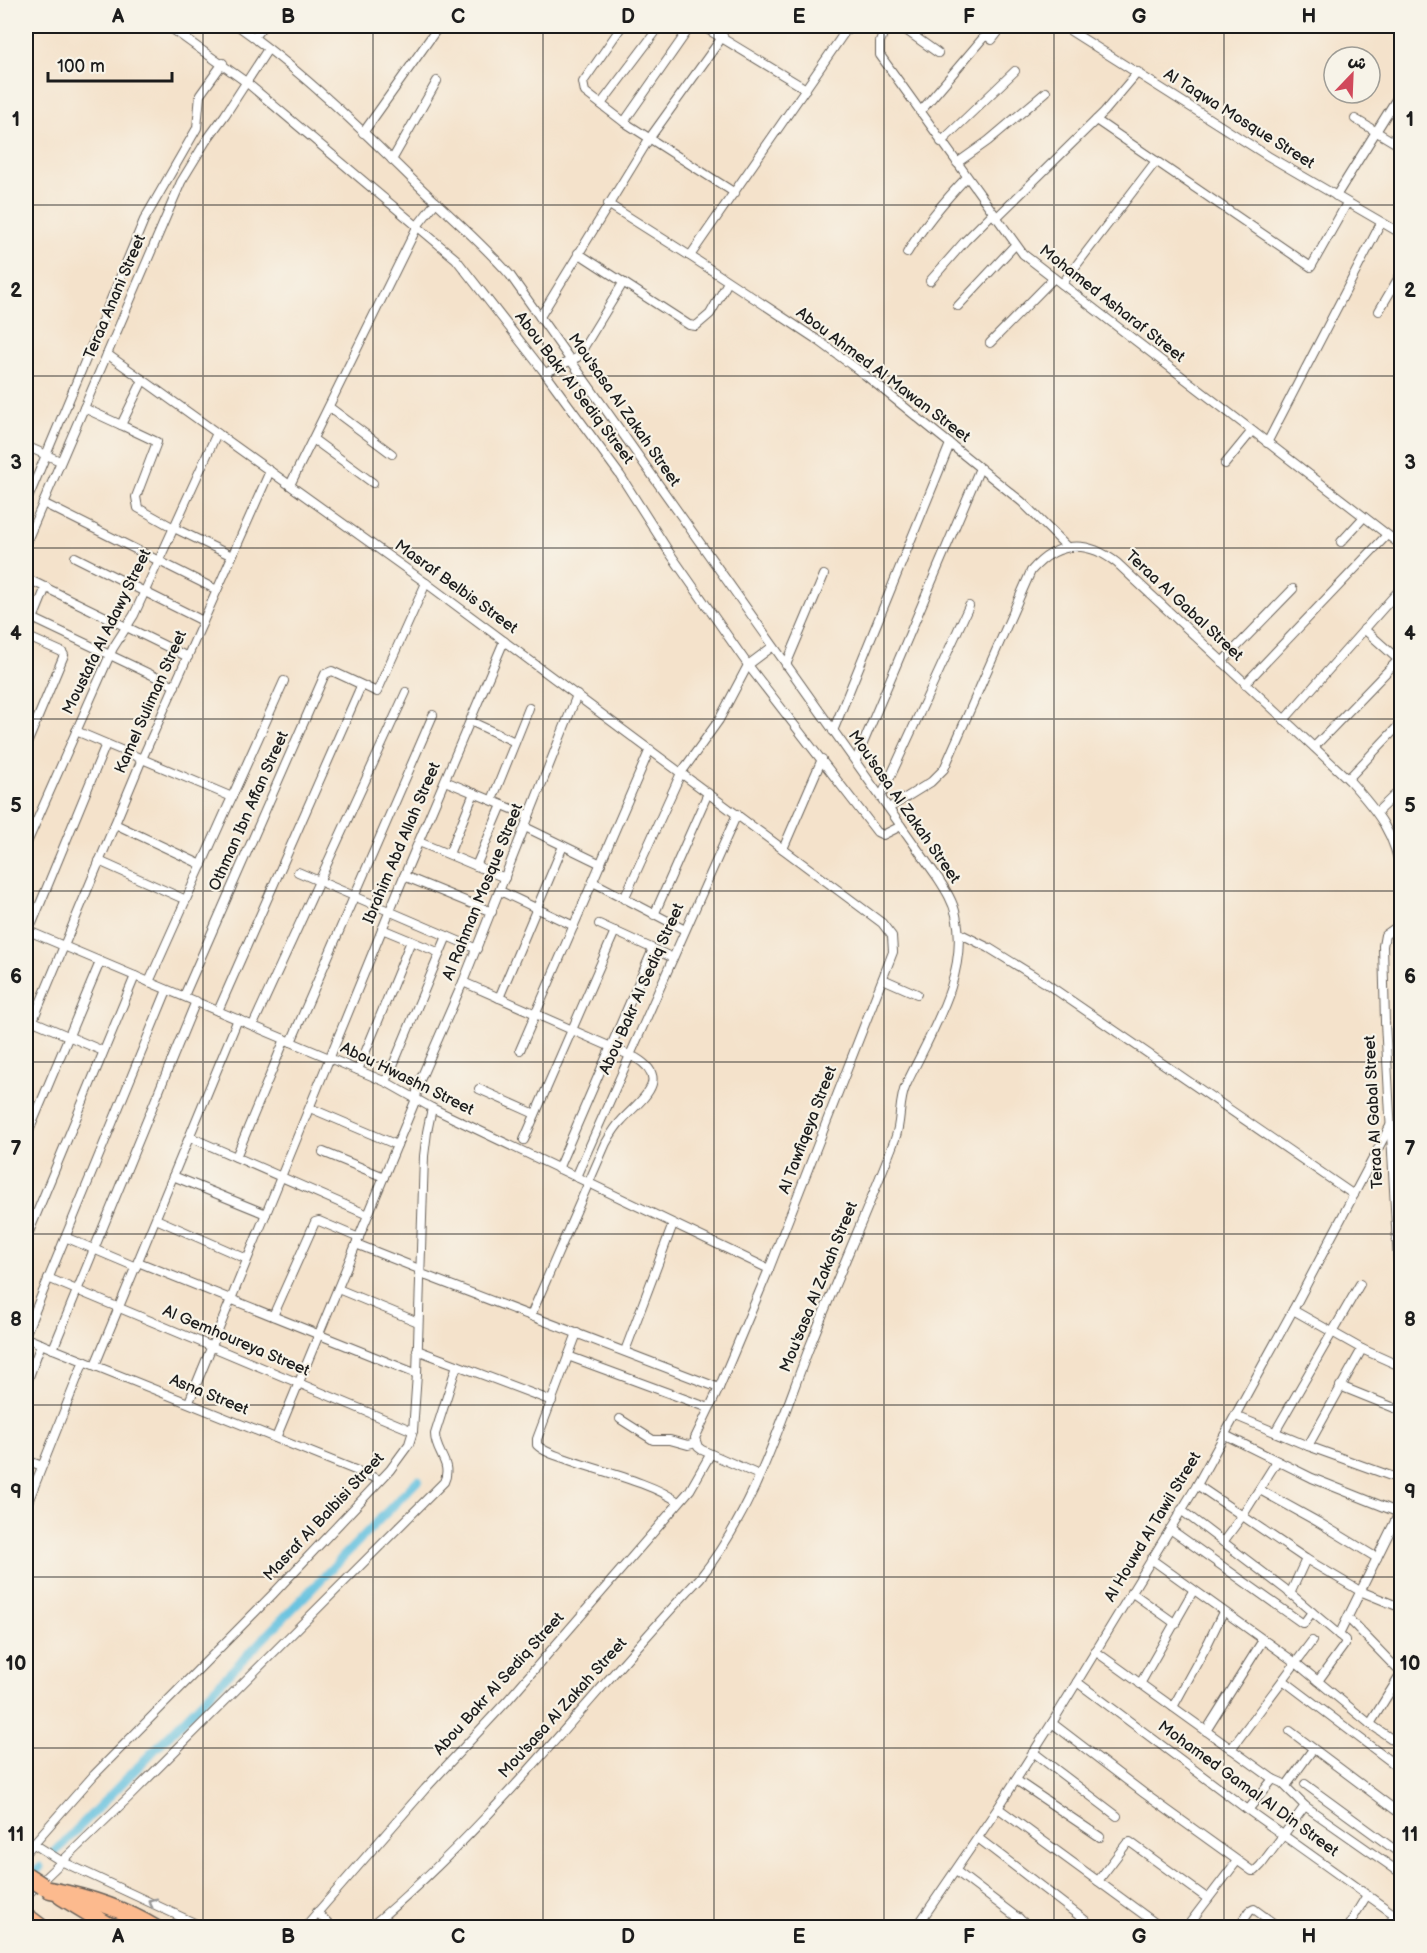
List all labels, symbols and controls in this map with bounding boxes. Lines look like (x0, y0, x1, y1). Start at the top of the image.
text: A (111, 5, 125, 29)
text: B (281, 5, 295, 29)
text: C (451, 5, 465, 29)
text: D (621, 5, 635, 29)
text: E (793, 5, 806, 29)
text: F (963, 5, 975, 29)
text: G (1132, 5, 1147, 29)
text: H (1302, 5, 1316, 29)
scale bar (48, 45, 172, 83)
north arrow (1322, 45, 1382, 105)
text: ش (1345, 50, 1369, 75)
text: 100 m (57, 56, 105, 77)
street label: Al Taqwa Mosque Street (1160, 65, 1318, 173)
text: 1 (12, 108, 20, 132)
text: 1 (1406, 108, 1414, 132)
street label: Teraa Anani Street (80, 232, 150, 362)
street label: Mohamed Asharaf Street (1035, 241, 1189, 367)
text: 2 (10, 279, 22, 303)
text: 2 (1404, 279, 1416, 303)
street label: Abou Ahmed Al Mawan Street (792, 303, 974, 447)
street label: Abou Bakr Al Sediq Street (511, 308, 637, 468)
street label: Mou'sasa Al Zakah Street (564, 330, 684, 490)
text: 3 (10, 451, 22, 475)
text: 3 (1404, 451, 1416, 475)
street label: Masraf Belbis Street (391, 536, 521, 638)
street label: Moustafa Al Adawy Street (59, 546, 155, 718)
street label: Teraa Al Gabal Street (1121, 547, 1247, 665)
text: 4 (10, 622, 22, 646)
text: 4 (1404, 622, 1416, 646)
street label: Kamel Suliman Street (111, 627, 191, 776)
street label: Mou'sasa Al Zakah Street (844, 727, 964, 887)
street label: Othman Ibn Affan Street (205, 728, 293, 894)
street label: Ibrahim Abd Allah Street (359, 759, 445, 927)
text: 5 (10, 794, 22, 818)
text: 5 (1404, 794, 1416, 818)
street label: Al Rahman Mosque Street (439, 801, 527, 983)
street label: Abou Bakr Al Sediq Street (596, 900, 688, 1078)
text: 6 (10, 965, 22, 989)
text: 6 (1404, 965, 1416, 989)
street label: Teraa Al Gabal Street (1360, 1035, 1388, 1189)
street label: Abou Hwashn Street (337, 1038, 477, 1120)
street label: Al Tawfiqeya Street (775, 1063, 841, 1196)
text: 7 (10, 1137, 22, 1161)
text: 7 (1404, 1137, 1416, 1161)
street label: Mou'sasa Al Zakah Street (776, 1199, 862, 1375)
street label: Al Gemhoureya Street (160, 1301, 312, 1381)
text: 8 (10, 1308, 22, 1332)
text: 8 (1404, 1308, 1416, 1332)
street label: Asna Street (167, 1371, 251, 1419)
street label: Masraf Al Balbisi Street (260, 1449, 388, 1585)
street label: Al Houwd Al Tawil Street (1101, 1449, 1205, 1605)
text: 9 (10, 1480, 22, 1504)
text: 9 (1404, 1480, 1416, 1504)
street label: Abou Bakr Al Sediq Street (430, 1609, 568, 1759)
street label: Mou'sasa Al Zakah Street (495, 1634, 631, 1782)
text: 10 (6, 1652, 26, 1676)
text: 10 (1400, 1652, 1420, 1676)
street label: Mohamed Gamal Al Din Street (1154, 1717, 1342, 1861)
text: 11 (8, 1823, 24, 1847)
text: 11 (1402, 1823, 1418, 1847)
one-way arrow (147, 1898, 158, 1910)
text: A (111, 1925, 125, 1949)
text: B (281, 1925, 295, 1949)
text: C (451, 1925, 465, 1949)
text: D (621, 1925, 635, 1949)
text: E (793, 1925, 806, 1949)
text: F (963, 1925, 975, 1949)
text: G (1132, 1925, 1147, 1949)
text: H (1302, 1925, 1316, 1949)

